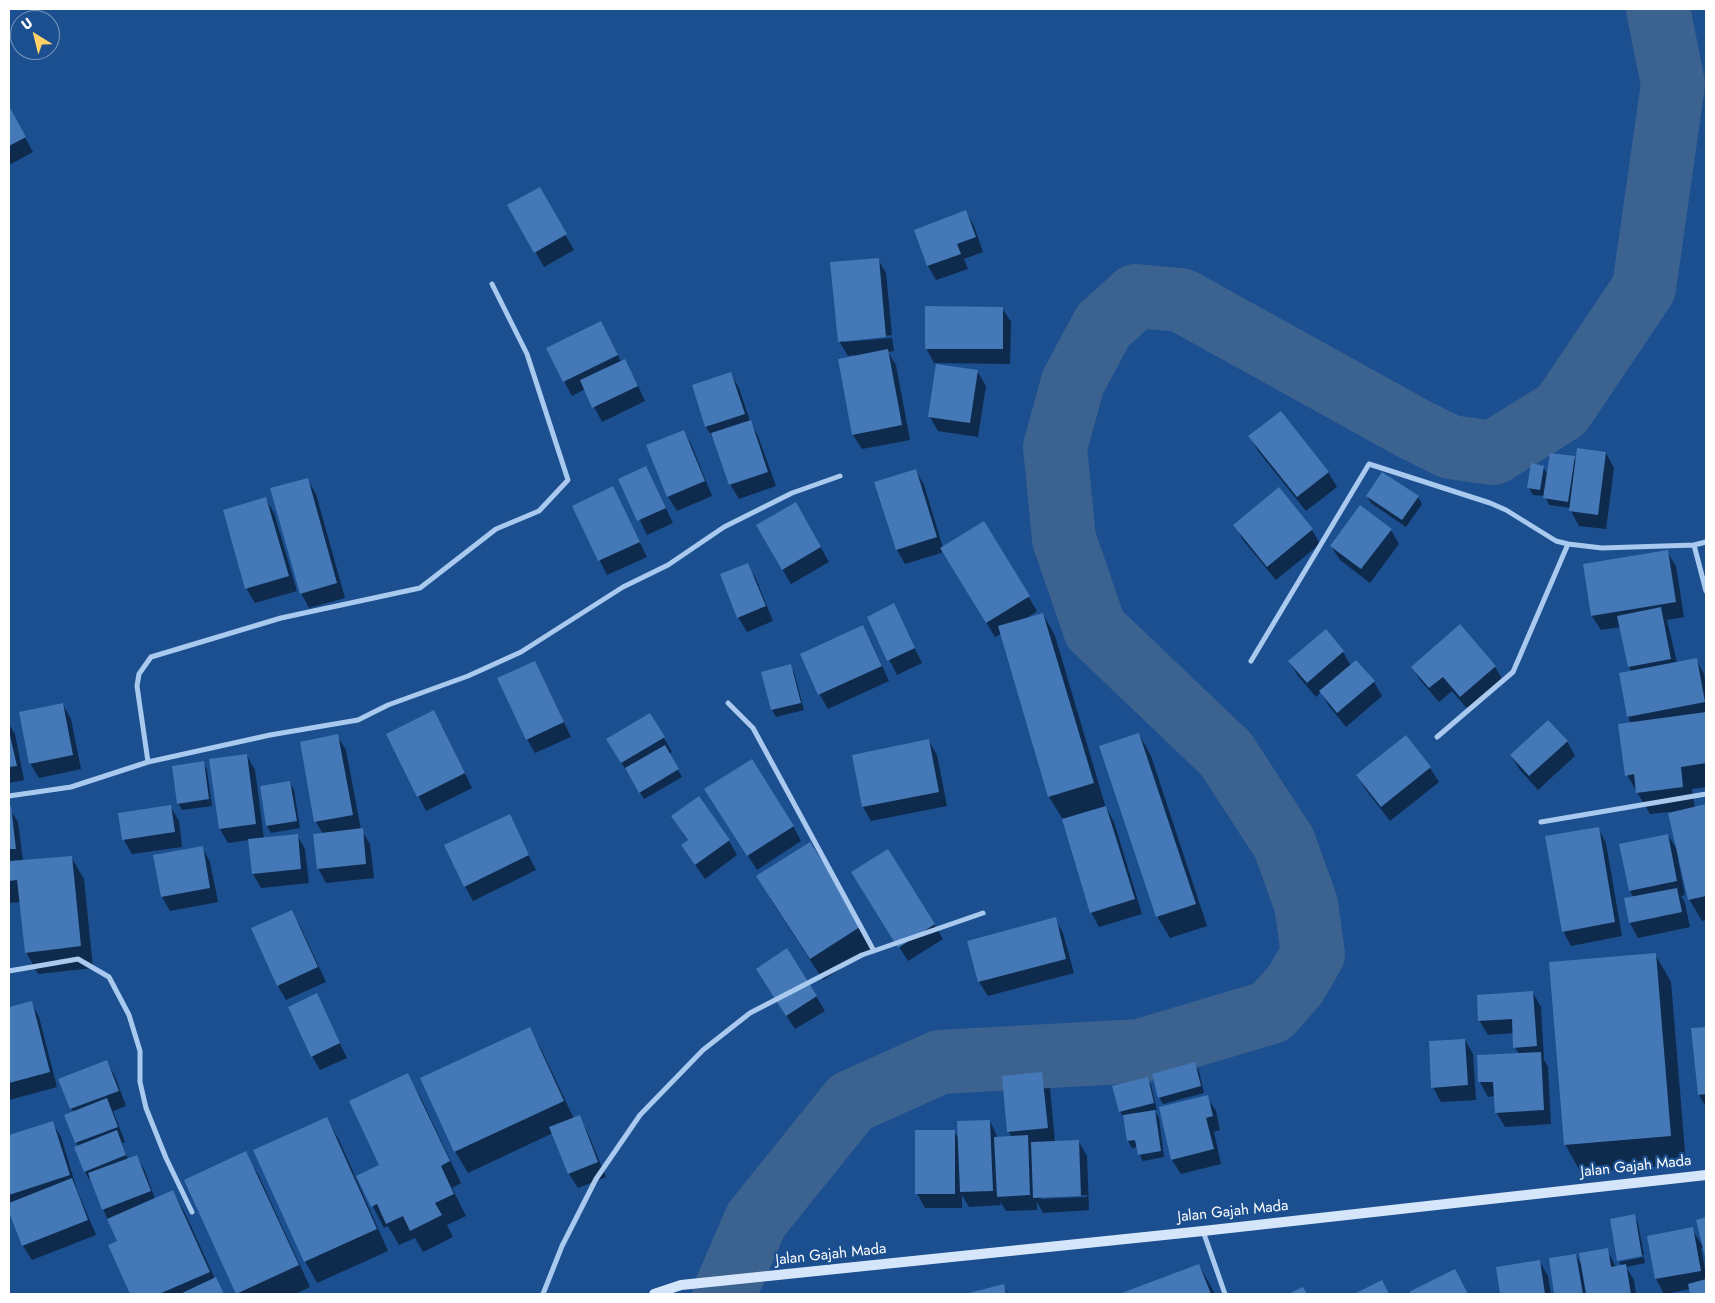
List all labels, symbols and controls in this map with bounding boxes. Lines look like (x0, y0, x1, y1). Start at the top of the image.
north arrow (10, 10, 60, 60)
text: U (17, 13, 37, 35)
street label: Jalan Gajah Mada (1580, 1152, 1692, 1182)
street label: Jalan Gajah Mada (1177, 1197, 1289, 1227)
street label: Jalan Gajah Mada (775, 1240, 887, 1270)

